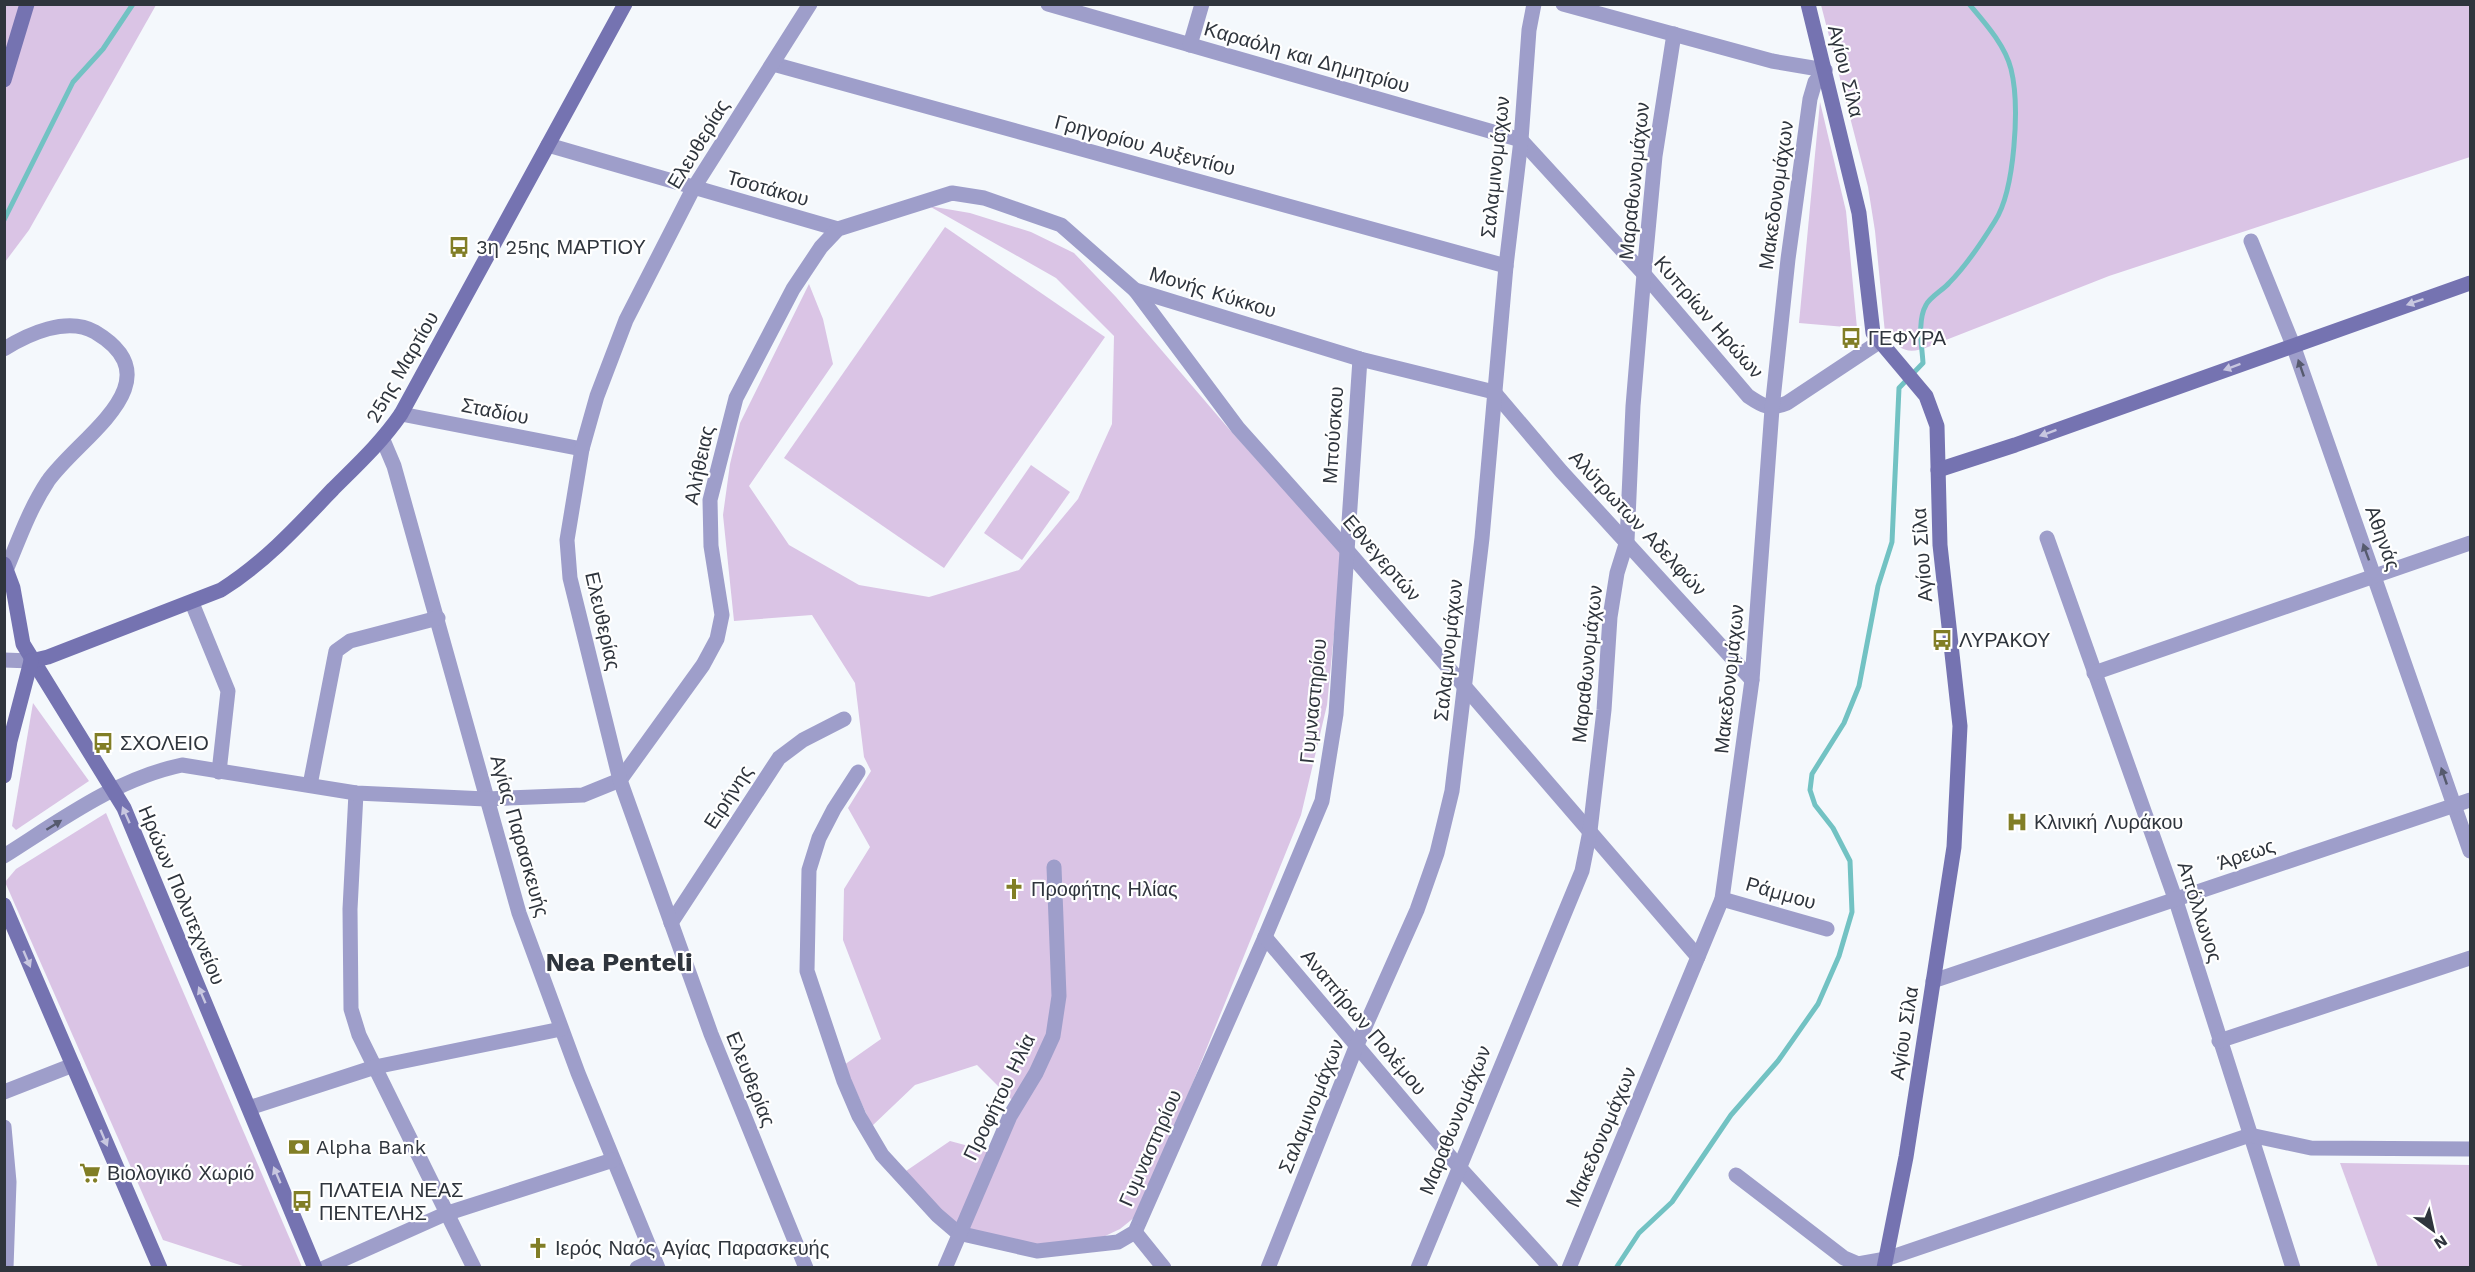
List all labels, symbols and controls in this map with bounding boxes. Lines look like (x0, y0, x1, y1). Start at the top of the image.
street label: Καραόλη και Δημητρίου (1201, 16, 1413, 98)
street label: Αγίου Σίλα (1823, 22, 1869, 120)
street label: Ελευθερίας (662, 95, 734, 193)
street label: Σαλαμινομάχων (1476, 95, 1514, 239)
street label: Μαραθωνομάχων (1614, 101, 1654, 261)
street label: Γρηγορίου Αυξεντίου (1052, 109, 1238, 181)
street label: Μακεδονομάχων (1754, 119, 1798, 271)
street label: Τσοτάκου (724, 165, 812, 211)
bus stop icon: 3η 25ης ΜΑΡΤΙΟΥ (447, 235, 471, 259)
place label: 3η 25ης ΜΑΡΤΙΟΥ (476, 235, 646, 259)
street label: Κυπρίων Ηρώων (1649, 251, 1769, 383)
street label: Μονής Κύκκου (1147, 261, 1279, 323)
one-way arrow (2406, 297, 2424, 307)
street label: 25ης Μαρτίου (360, 307, 444, 427)
bus stop icon: ΓΕΦΥΡΑ (1839, 326, 1863, 350)
place label: ΓΕΦΥΡΑ (1868, 326, 1947, 350)
one-way arrow (2296, 359, 2306, 377)
one-way arrow (2222, 363, 2240, 373)
street label: Μπούσκου (1318, 385, 1348, 485)
street label: Σταδίου (459, 393, 531, 429)
street label: Αλήθειας (679, 423, 719, 507)
one-way arrow (2039, 429, 2057, 439)
street label: Αλύτρωτων Αδελφών (1564, 445, 1712, 601)
street label: Αθηνάς (2360, 503, 2406, 574)
street label: Αγίου Σίλα (1907, 507, 1937, 603)
street label: Εθνεγερτών (1338, 510, 1426, 606)
one-way arrow (2361, 543, 2371, 561)
street label: Ελευθερίας (580, 569, 626, 673)
street label: Σαλαμινομάχων (1429, 578, 1467, 722)
street label: Μαραθωνομάχων (1567, 584, 1607, 744)
street label: Μακεδονομάχων (1709, 603, 1749, 755)
bus stop icon: ΛΥΡΑΚΟΥ (1930, 628, 1954, 652)
place label: ΛΥΡΑΚΟΥ (1959, 628, 2050, 652)
street label: Γυμναστηρίου (1295, 637, 1331, 765)
bus stop icon: ΣΧΟΛΕΙΟ (91, 731, 115, 755)
place label: ΣΧΟΛΕΙΟ (120, 731, 209, 755)
street label: Αγίας Παρασκευής (485, 752, 555, 920)
street label: Ειρήνης (699, 760, 758, 833)
one-way arrow (2439, 767, 2449, 785)
street label: Ηρώων Πολυτεχνείου (133, 802, 231, 988)
one-way arrow (122, 806, 131, 823)
hospital icon: Κλινική Λυράκου (2005, 810, 2029, 834)
place label: Κλινική Λυράκου (2034, 810, 2183, 834)
one-way arrow (46, 819, 62, 830)
street label: Άρεως (2214, 833, 2278, 875)
street label: Απόλλωνος (2172, 858, 2228, 966)
street label: Ράμμου (1743, 872, 1819, 914)
church icon: Προφήτης Ηλίας (1002, 877, 1026, 901)
place label: Προφήτης Ηλίας (1031, 877, 1178, 901)
street label: Αναπήρων Πολέμου (1296, 944, 1432, 1100)
district label: Nea Penteli (545, 947, 693, 977)
one-way arrow (23, 951, 32, 968)
one-way arrow (197, 985, 207, 1003)
street label: Αγίου Σίλα (1885, 985, 1923, 1081)
street label: Ελευθερίας (721, 1028, 781, 1130)
street label: Προφήτου Ηλία (958, 1030, 1040, 1164)
street label: Σαλαμινομάχων (1273, 1035, 1349, 1177)
street label: Μαραθωνομάχων (1414, 1042, 1496, 1198)
street label: Μακεδονομάχων (1561, 1063, 1641, 1211)
street label: Γυμναστηρίου (1114, 1086, 1186, 1210)
one-way arrow (99, 1130, 109, 1148)
bank icon: Alpha Bank (287, 1135, 311, 1159)
place label: Alpha Bank (316, 1135, 426, 1159)
supermarket icon: Βιολογικό Χωριό (78, 1161, 102, 1185)
place label: Βιολογικό Χωριό (107, 1161, 254, 1185)
one-way arrow (272, 1165, 282, 1183)
place label: ΠΛΑΤΕΙΑ ΝΕΑΣ ΠΕΝΤΕΛΗΣ (319, 1178, 463, 1225)
bus stop icon: ΠΛΑΤΕΙΑ ΝΕΑΣ ΠΕΝΤΕΛΗΣ (290, 1189, 314, 1213)
north arrow (2403, 1200, 2463, 1260)
text: N (2431, 1231, 2451, 1253)
church icon: Ιερός Ναός Αγίας Παρασκευής (526, 1236, 550, 1260)
place label: Ιερός Ναός Αγίας Παρασκευής (555, 1236, 830, 1260)

